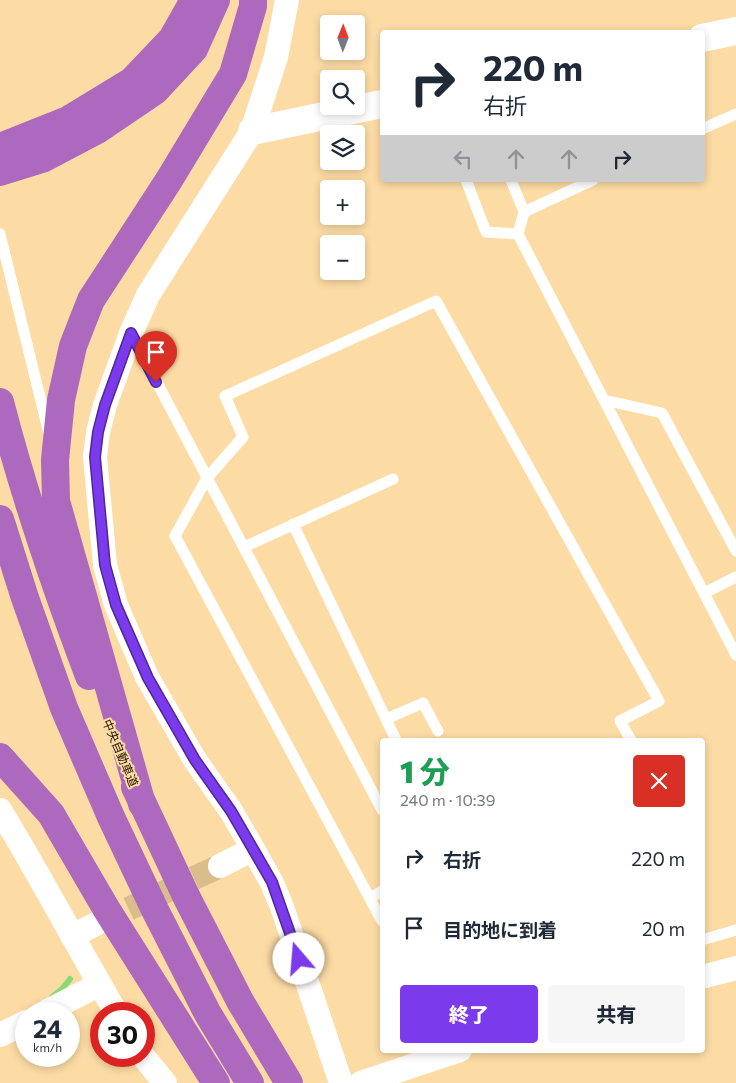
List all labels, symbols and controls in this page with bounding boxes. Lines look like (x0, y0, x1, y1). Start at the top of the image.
north arrow (320, 15, 365, 60)
map controls (320, 15, 365, 280)
text: 220 m (483, 45, 583, 88)
icon: right (400, 50, 465, 115)
button: search (320, 70, 365, 115)
text: 右折 (483, 92, 527, 119)
button: layers (320, 125, 365, 170)
icon: left (449, 145, 477, 173)
icon: ahead (502, 145, 530, 173)
icon: ahead (555, 145, 583, 173)
icon: right (608, 145, 636, 173)
button: + (320, 180, 365, 225)
button: − (320, 235, 365, 280)
pin (135, 331, 177, 382)
icon: arrive (142, 338, 170, 366)
street label: 中央自動車道 (100, 717, 141, 788)
text: 1 分 (400, 752, 450, 789)
button: close (633, 755, 685, 807)
text: 240 m · 10:39 (400, 790, 495, 809)
icon: right (400, 844, 428, 872)
text: 220 m (631, 847, 685, 870)
text: 右折 (443, 848, 481, 871)
icon: arrive (400, 914, 428, 942)
text: 20 m (642, 917, 685, 940)
text: 目的地に到着 (443, 918, 557, 941)
position arrow (272, 932, 324, 984)
button: 終了 (400, 985, 538, 1043)
button: 共有 (548, 985, 685, 1043)
speed limit sign: 30 (90, 1002, 155, 1067)
text: 24 (33, 1013, 62, 1043)
text: km/h (33, 1040, 62, 1054)

